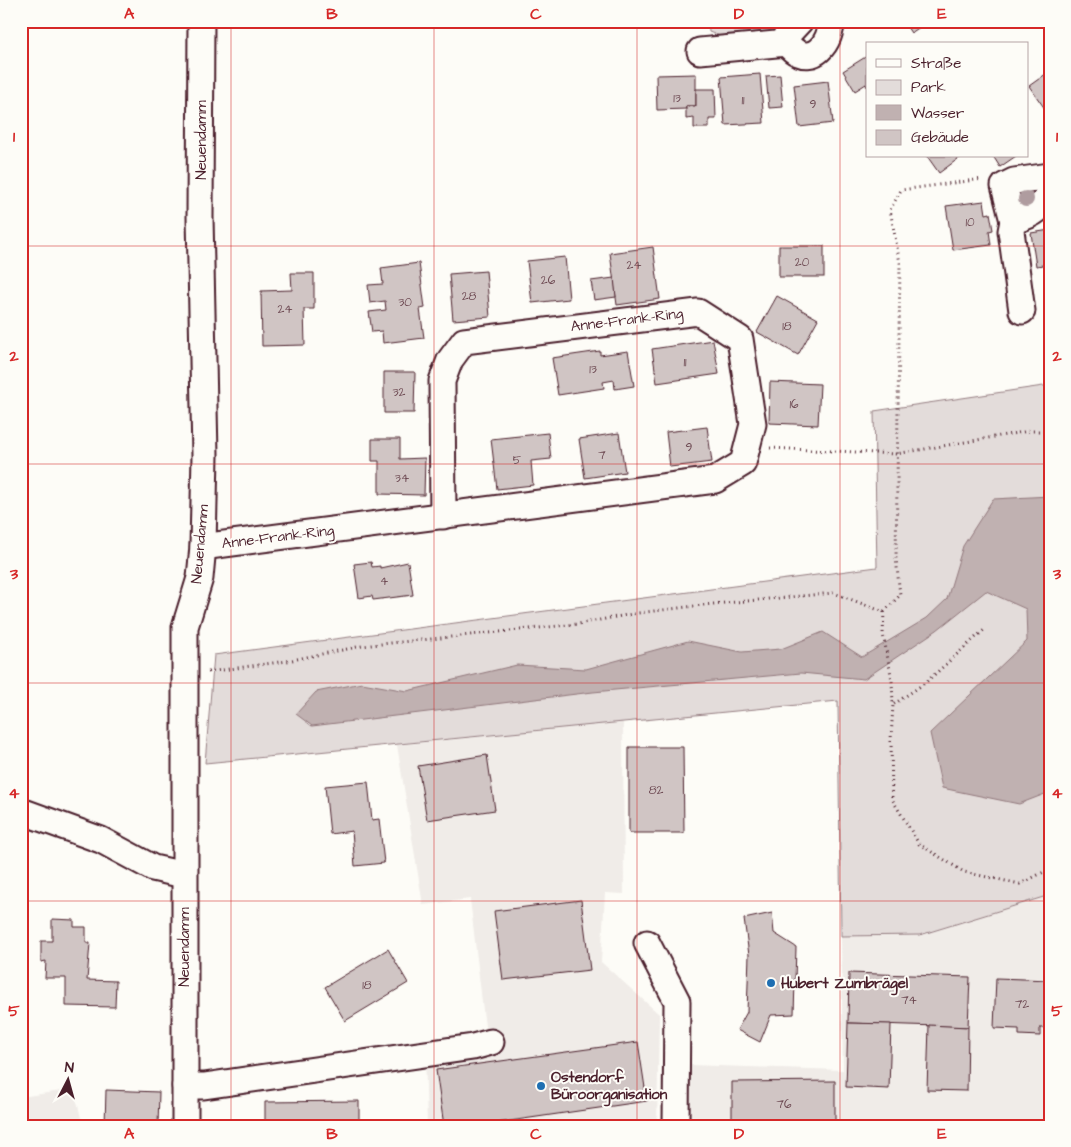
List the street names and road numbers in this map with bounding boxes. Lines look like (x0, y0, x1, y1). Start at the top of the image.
street label: Neuendamm (191, 100, 212, 180)
street label: Anne-Frank-Ring (570, 303, 685, 338)
street label: Neuendamm (186, 503, 214, 584)
street label: Anne-Frank-Ring (221, 520, 336, 555)
street label: Neuendamm (174, 907, 195, 987)

